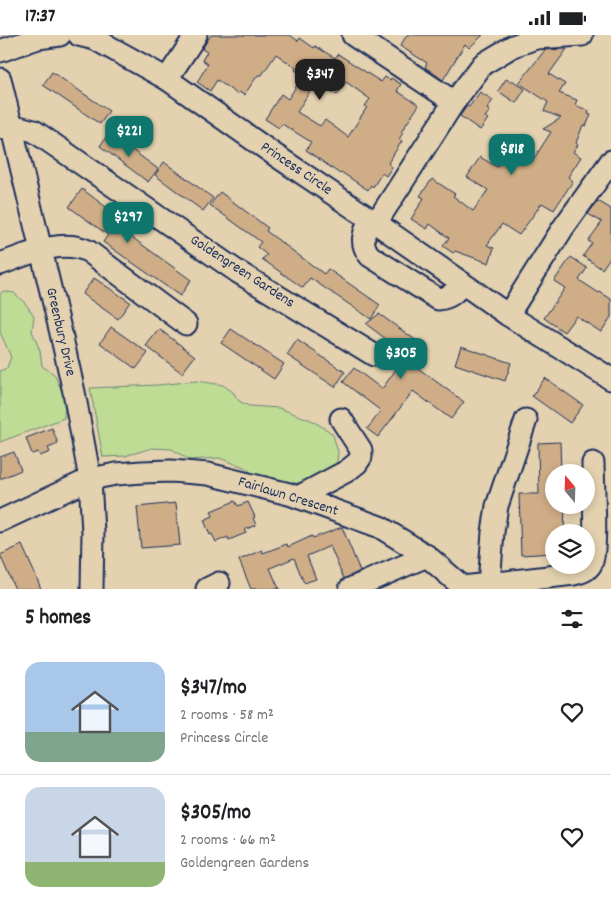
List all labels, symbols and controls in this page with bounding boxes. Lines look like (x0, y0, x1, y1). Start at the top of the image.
text: 17:37 (25, 4, 55, 31)
pin: $347 (290, 58, 350, 101)
text: $347 (306, 63, 334, 86)
pin: $221 (99, 115, 159, 158)
text: $221 (116, 120, 142, 143)
pin: $818 (482, 133, 542, 176)
street label: Princess Circle (256, 137, 337, 201)
text: $818 (500, 138, 524, 161)
pin: $297 (98, 201, 158, 244)
text: $297 (114, 206, 142, 229)
street label: Goldengreen Gardens (185, 230, 299, 314)
street label: Greenbury Drive (39, 286, 81, 379)
pin: $305 (371, 337, 431, 380)
text: $305 (385, 342, 417, 365)
north arrow (545, 464, 595, 514)
map controls (545, 464, 595, 574)
street label: Fairlawn Crescent (235, 471, 341, 523)
button: layers (545, 524, 595, 574)
text: 5 homes (25, 604, 91, 634)
icon: filters (558, 605, 586, 633)
text: $347/mo (180, 674, 247, 704)
icon: home (65, 682, 125, 742)
icon: heart (558, 698, 586, 726)
text: 2 rooms · 58 m² (180, 704, 274, 727)
text: Princess Circle (180, 727, 268, 750)
text: $305/mo (180, 799, 251, 829)
icon: home (65, 807, 125, 867)
icon: heart (558, 823, 586, 851)
text: 2 rooms · 66 m² (180, 829, 276, 852)
text: Goldengreen Gardens (180, 852, 309, 875)

